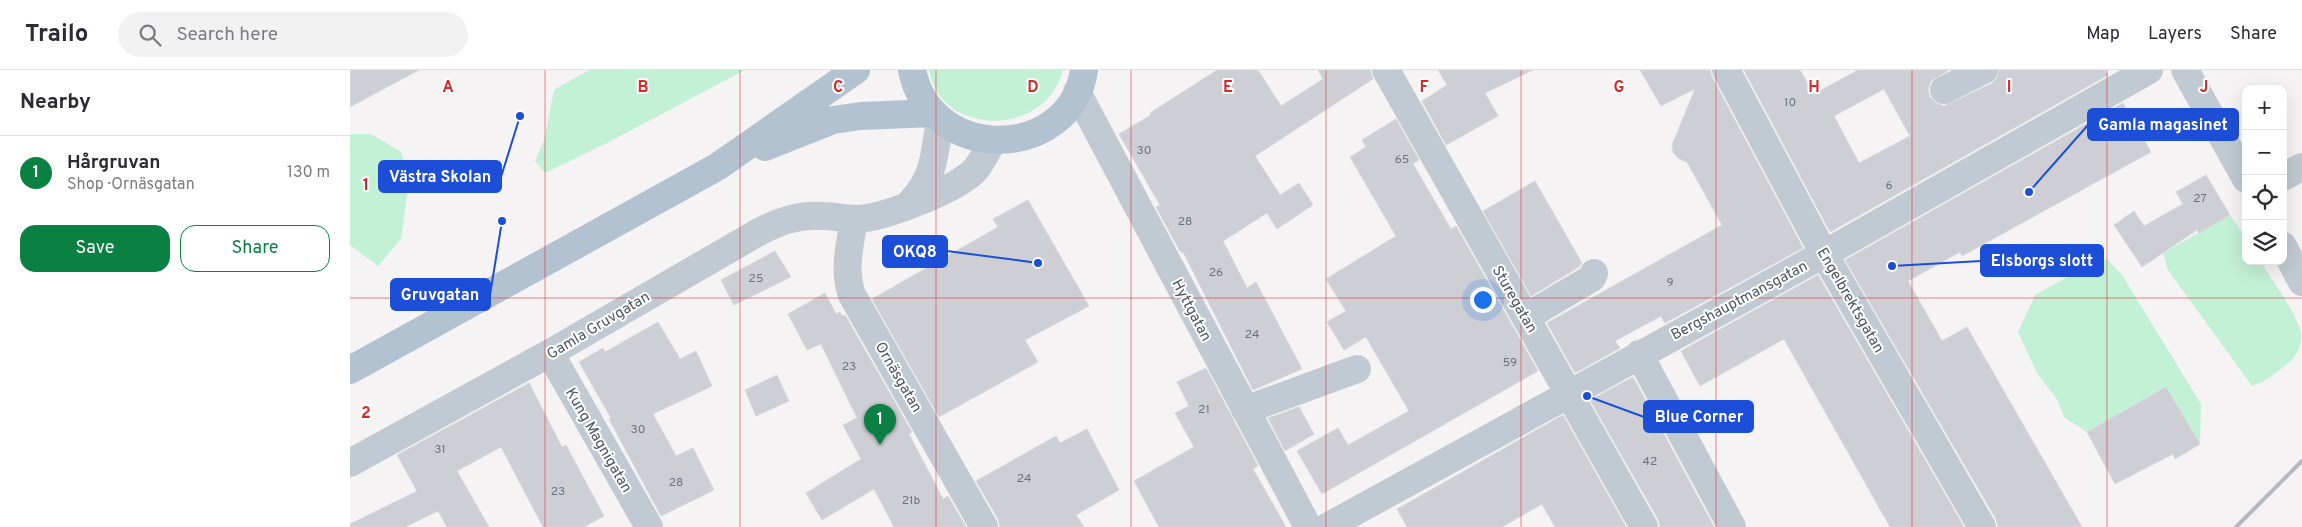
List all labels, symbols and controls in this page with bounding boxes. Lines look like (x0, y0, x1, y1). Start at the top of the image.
search box (118, 12, 468, 57)
text: Trailo (25, 20, 88, 50)
icon: search (136, 21, 164, 49)
text: Search here (176, 23, 278, 47)
text: Map (2086, 23, 2120, 46)
text: Layers (2148, 23, 2202, 46)
text: Share (2230, 23, 2277, 46)
text: A (442, 78, 454, 98)
text: B (637, 78, 649, 98)
text: C (833, 78, 843, 98)
text: D (1027, 78, 1039, 98)
text: E (1223, 78, 1233, 98)
text: F (1419, 78, 1429, 98)
text: G (1614, 78, 1624, 98)
text: H (1808, 78, 1820, 98)
text: I (2007, 78, 2011, 98)
text: J (2200, 78, 2208, 98)
map controls (2242, 85, 2287, 265)
button: + (2242, 85, 2287, 130)
text: Nearby (20, 89, 91, 116)
house number: 10 (1784, 95, 1796, 111)
callout: Gamla magasinet (2088, 109, 2238, 140)
text: Gamla magasinet (2098, 116, 2228, 136)
button: − (2242, 130, 2287, 175)
house number: 30 (1137, 143, 1151, 159)
text: Hårgruvan (67, 151, 160, 175)
house number: 65 (1395, 152, 1409, 168)
callout: Västra Skolan (379, 161, 501, 192)
text: 1 (33, 163, 39, 183)
text: 130 m (287, 163, 330, 183)
text: Västra Skolan (389, 168, 491, 188)
text: Shop · Ornäsgatan (67, 175, 195, 195)
button: locate (2242, 175, 2287, 220)
text: 1 (363, 176, 369, 196)
house number: 6 (1885, 178, 1893, 194)
house number: 27 (2193, 191, 2207, 207)
house number: 28 (1178, 214, 1192, 230)
button: layers (2242, 220, 2287, 265)
button: Save (20, 225, 170, 272)
button: Share (180, 225, 330, 272)
callout: OKQ8 (883, 236, 947, 267)
text: OKQ8 (893, 243, 937, 263)
street label: Engelbrektsgatan (1812, 245, 1888, 357)
callout: Elsborgs slott (1981, 245, 2103, 276)
text: Elsborgs slott (1991, 252, 2093, 272)
street label: Bergshauptmansgatan (1668, 257, 1811, 345)
street label: Sturegatan (1487, 263, 1541, 337)
house number: 26 (1209, 265, 1223, 281)
house number: 25 (749, 271, 763, 287)
house number: 9 (1666, 275, 1674, 291)
street label: Hyttgatan (1166, 276, 1215, 345)
callout: Gruvgatan (391, 279, 490, 310)
text: Gruvgatan (401, 286, 479, 306)
your location (1470, 287, 1496, 313)
street label: Gamla Gruvgatan (544, 288, 654, 365)
house number: 24 (1245, 327, 1259, 343)
street label: Ornäsgatan (870, 339, 925, 416)
house number: 59 (1503, 355, 1517, 371)
house number: 23 (842, 359, 856, 375)
street label: Kung Magnigatan (560, 385, 635, 497)
callout: Blue Corner (1644, 401, 1753, 432)
house number: 21 (1198, 402, 1210, 418)
text: 2 (361, 404, 371, 424)
pin: 1 (864, 404, 896, 445)
text: Blue Corner (1655, 408, 1744, 428)
house number: 30 (631, 422, 645, 438)
house number: 31 (434, 442, 446, 458)
house number: 42 (1643, 454, 1657, 470)
house number: 24 (1017, 471, 1031, 487)
house number: 28 (669, 475, 683, 491)
house number: 23 (551, 484, 565, 500)
house number: 21b (902, 493, 921, 509)

